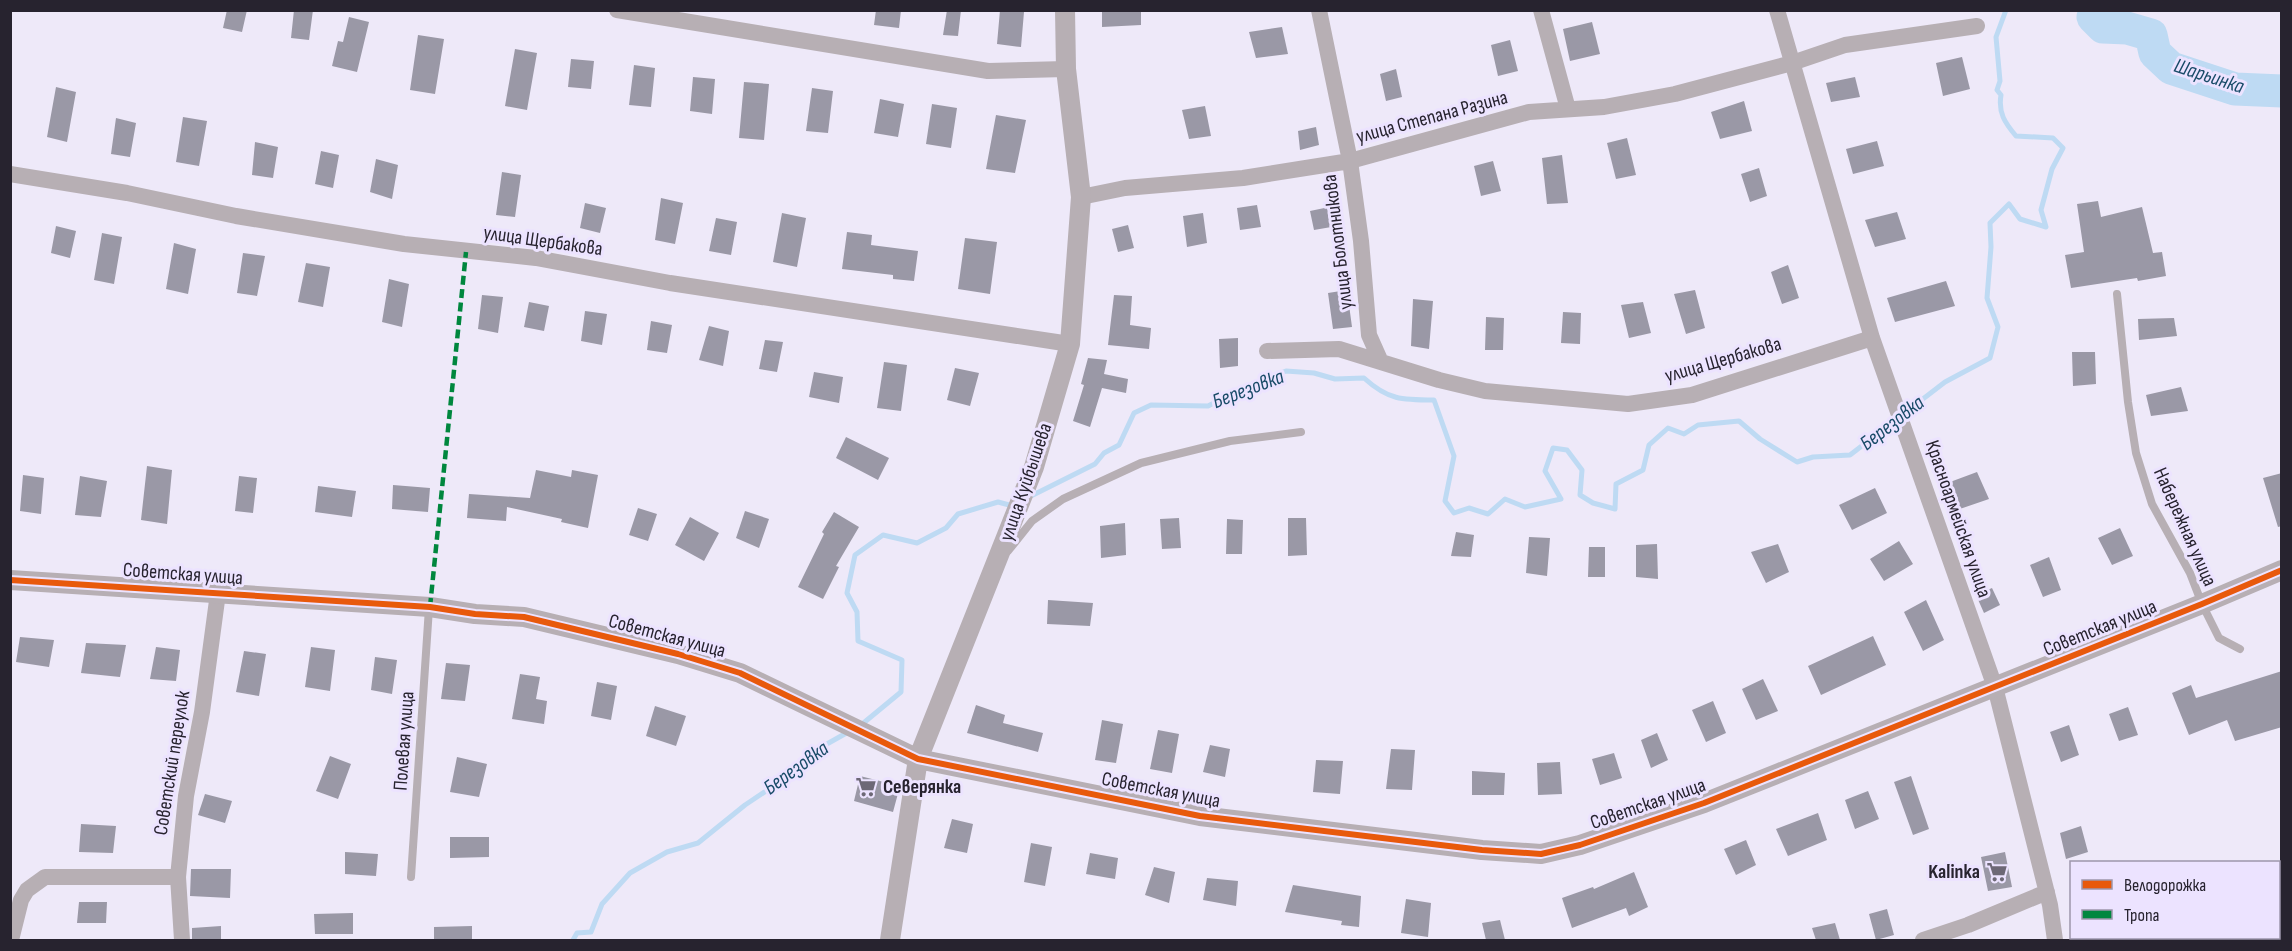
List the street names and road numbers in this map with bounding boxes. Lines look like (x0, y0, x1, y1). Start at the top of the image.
street label: улица Степана Разина (1354, 85, 1510, 149)
street label: улица Болотникова (1318, 173, 1358, 311)
street label: улица Щербакова (482, 221, 604, 261)
street label: улица Щербакова (1662, 332, 1784, 388)
street label: улица Куйбышева (995, 420, 1057, 544)
street label: Красноармейская улица (1920, 437, 1996, 601)
street label: Набережная улица (2148, 464, 2222, 590)
street label: Советская улица (122, 558, 244, 590)
street label: Советская улица (2040, 594, 2160, 662)
street label: Советская улица (606, 609, 728, 663)
street label: Советский переулок (149, 689, 195, 837)
street label: Полевая улица (389, 690, 419, 792)
street label: Советская улица (1100, 767, 1222, 813)
street label: Советская улица (1587, 773, 1709, 835)

